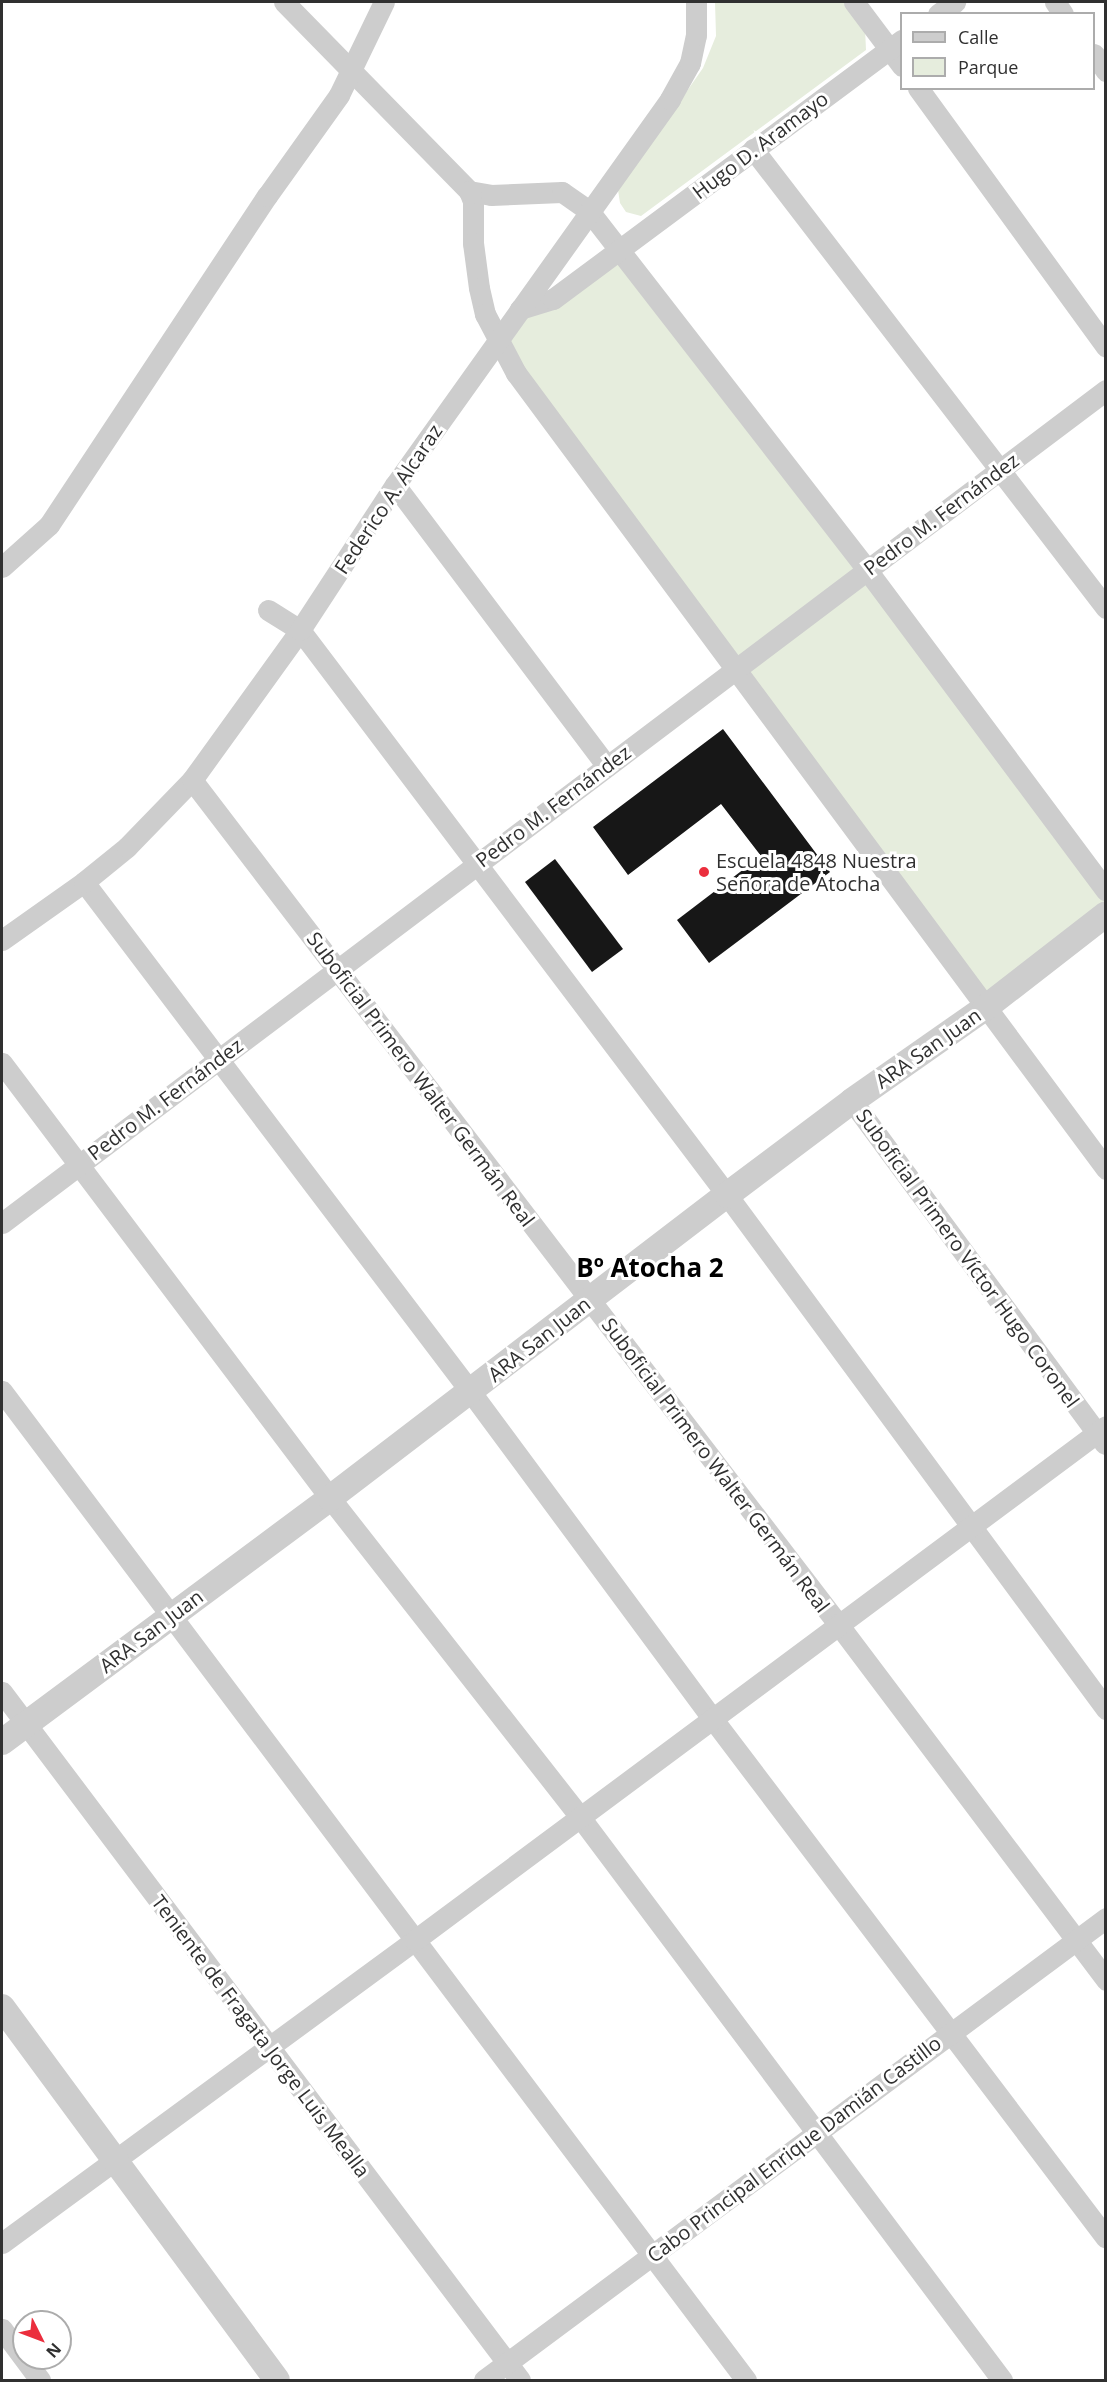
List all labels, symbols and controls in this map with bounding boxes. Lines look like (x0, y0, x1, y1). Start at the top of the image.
legend (900, 12, 1095, 90)
text: Calle (958, 25, 999, 49)
text: Parque (958, 55, 1018, 79)
street label: Hugo D. Aramayo (687, 86, 833, 204)
street label: Federico A. Alcaraz (329, 420, 447, 578)
street label: Pedro M. Fernández (859, 448, 1023, 580)
street label: Pedro M. Fernández (471, 740, 635, 872)
place label: Escuela 4848 Nuestra Señora de Atocha (716, 849, 917, 896)
marker: Escuela 4848 Nuestra Señora de Atocha (697, 865, 711, 879)
street label: Suboficial Primero Walter Germán Real (302, 927, 540, 1231)
street label: ARA San Juan (871, 1003, 985, 1093)
street label: Pedro M. Fernández (83, 1033, 247, 1165)
street label: Suboficial Primero Víctor Hugo Coronel (852, 1104, 1084, 1412)
district label: Bº Atocha 2 (576, 1252, 724, 1284)
street label: ARA San Juan (483, 1292, 595, 1386)
street label: Suboficial Primero Walter Germán Real (597, 1313, 835, 1617)
street label: ARA San Juan (95, 1584, 207, 1678)
street label: Teniente de Fragata Jorge Luis Mealla (147, 1890, 375, 2182)
street label: Cabo Principal Enrique Damián Castillo (642, 2031, 946, 2267)
north arrow (12, 2310, 72, 2370)
text: N (41, 2339, 66, 2363)

